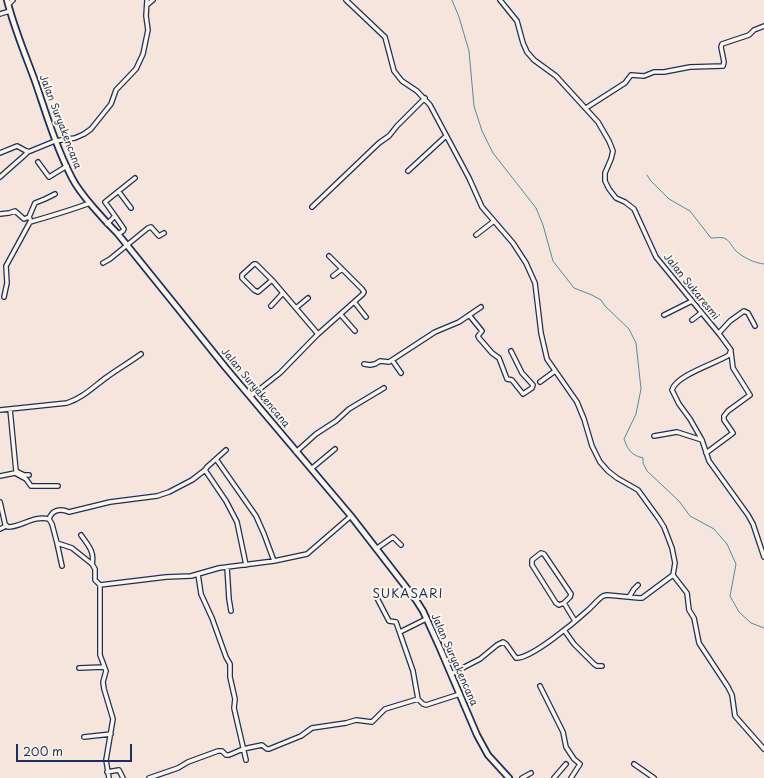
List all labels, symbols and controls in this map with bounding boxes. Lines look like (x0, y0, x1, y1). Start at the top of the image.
street label: Jalan Suryakencana (36, 73, 84, 171)
street label: Jalan Sukaresmi (661, 252, 721, 322)
street label: Jalan Suryakencana (218, 346, 292, 430)
district label: SUKASARI (372, 588, 444, 602)
street label: Jalan Suryakencana (428, 612, 480, 708)
scale bar (18, 736, 134, 762)
text: 200 m (23, 742, 63, 760)

